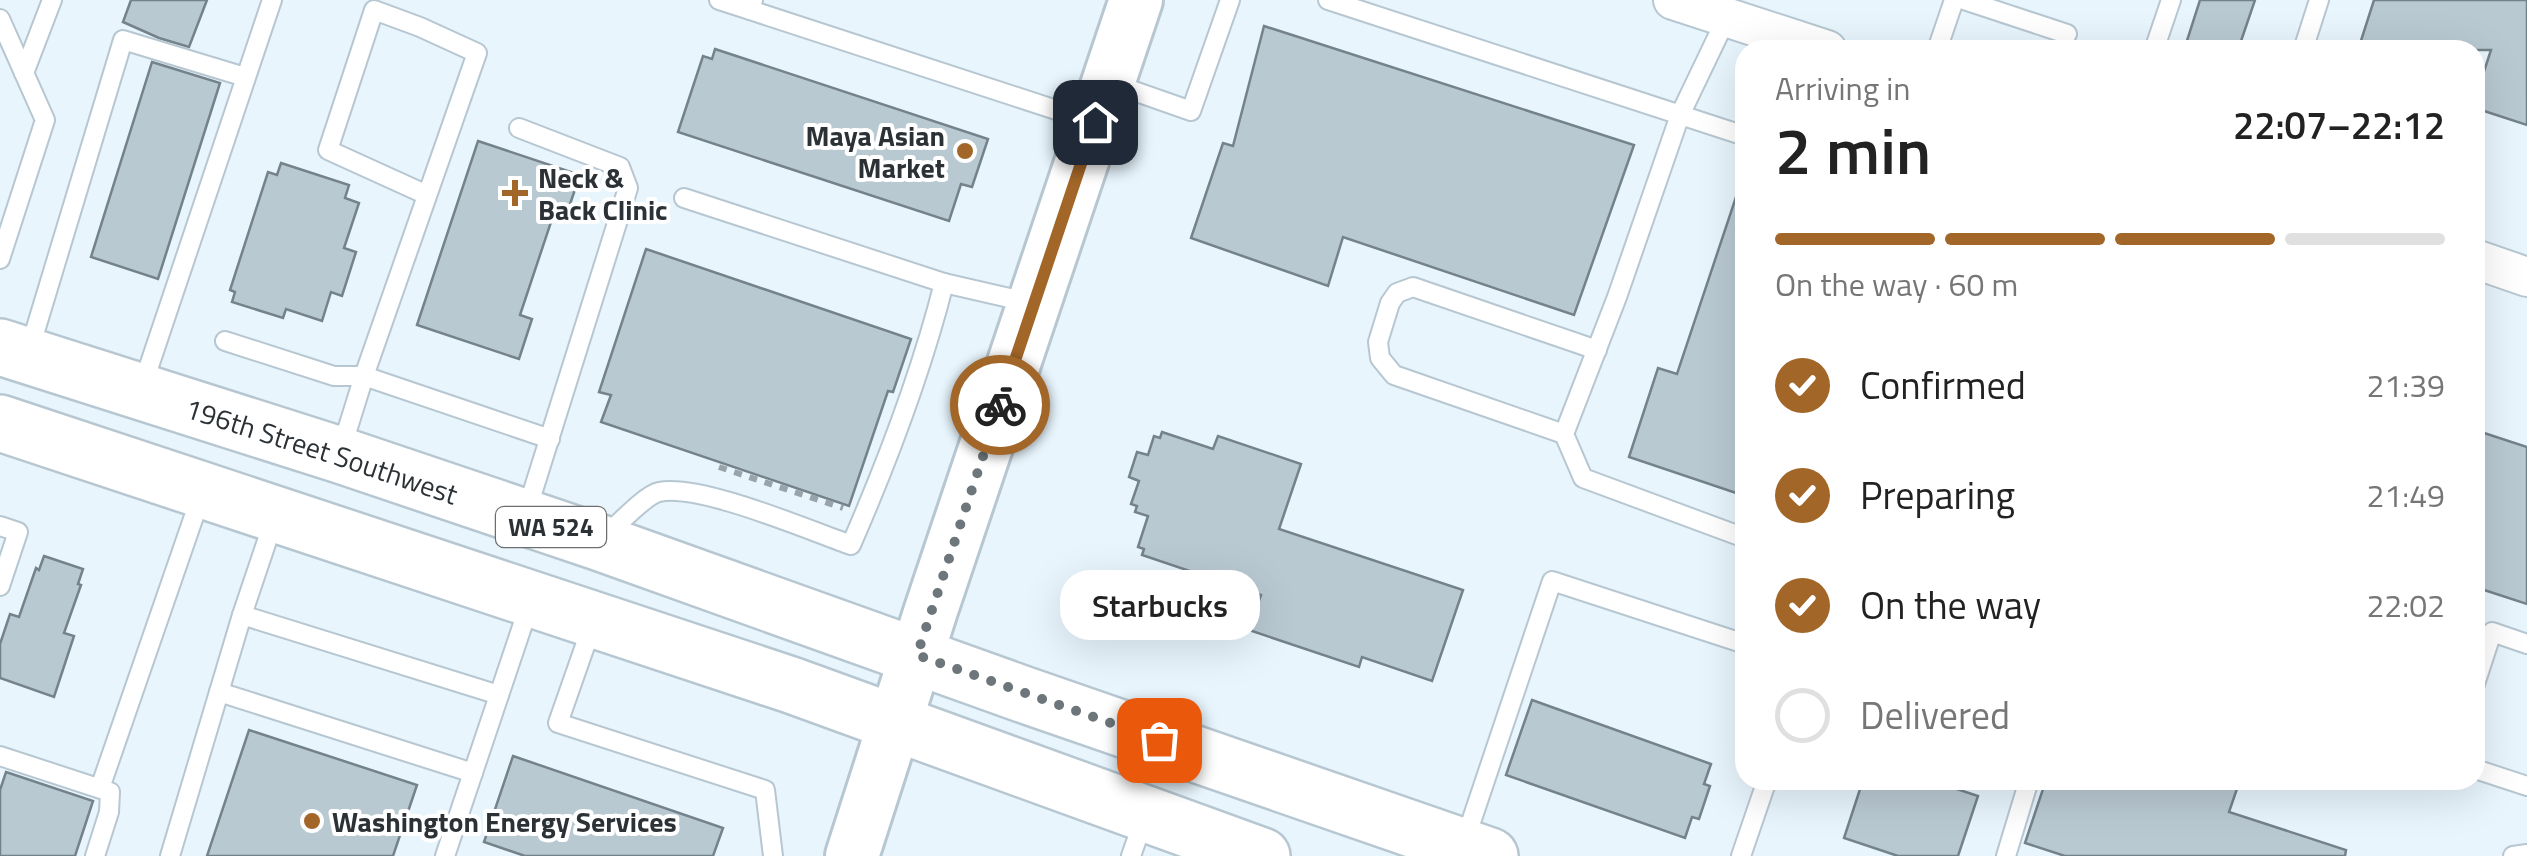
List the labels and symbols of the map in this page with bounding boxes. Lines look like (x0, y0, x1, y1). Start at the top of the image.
pin (1053, 80, 1138, 165)
place label: Maya Asian Market (806, 114, 945, 189)
marker: Maya Asian Market (954, 140, 976, 162)
place label: Neck & Back Clinic (538, 156, 668, 231)
marker: Neck & Back Clinic (502, 180, 528, 206)
courier (950, 355, 1050, 455)
street label: 196th Street Southwest (180, 386, 464, 515)
road number: WA 524 (496, 507, 606, 547)
callout: Starbucks (1059, 570, 1259, 640)
pin (1117, 698, 1202, 783)
place label: Washington Energy Services (332, 800, 677, 843)
marker: Washington Energy Services (301, 810, 323, 832)

